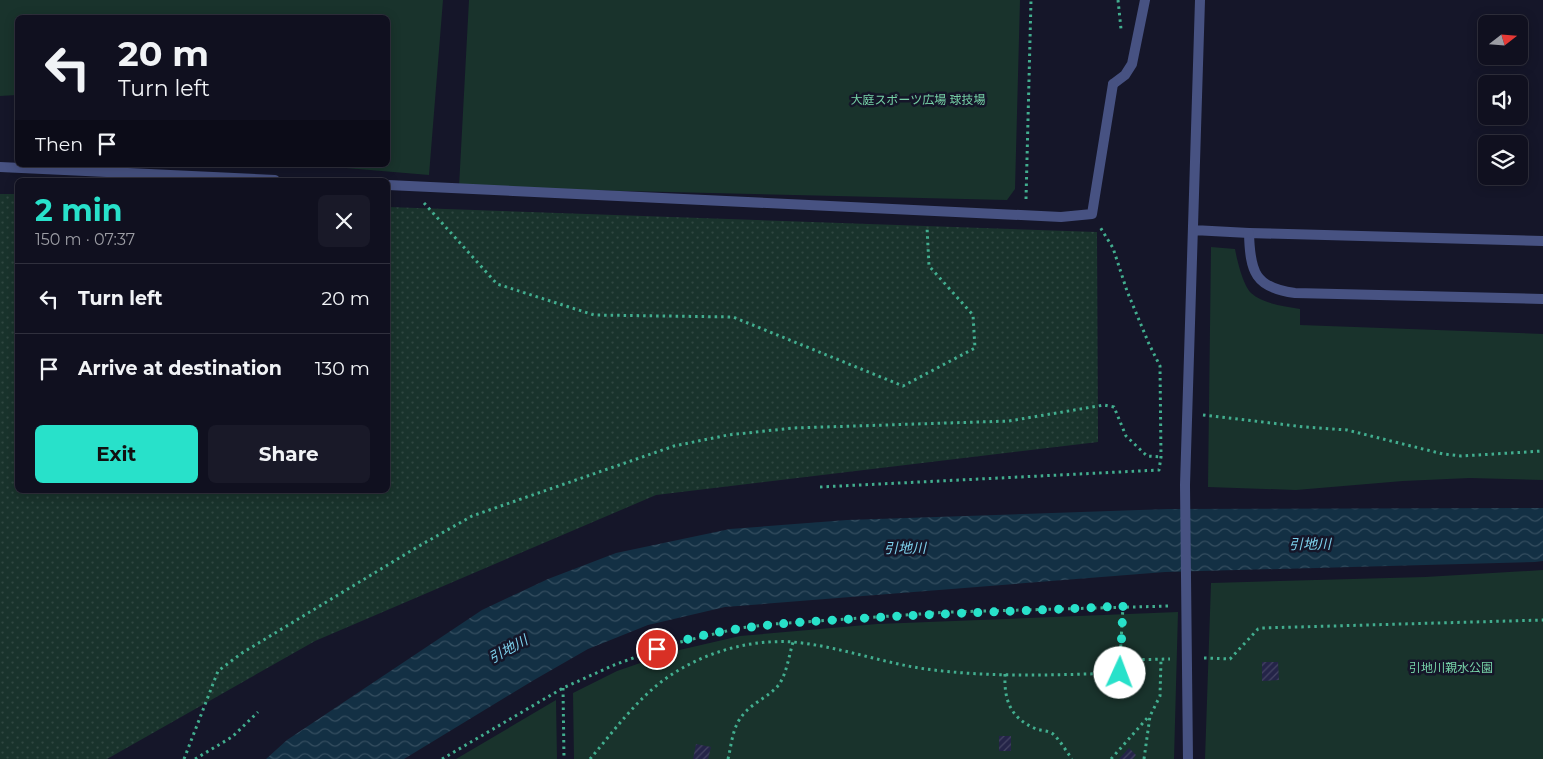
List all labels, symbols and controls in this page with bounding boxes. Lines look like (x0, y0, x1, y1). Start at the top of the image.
north arrow (1478, 15, 1528, 65)
map controls (1478, 15, 1528, 185)
text: 20 m (118, 32, 209, 75)
icon: left (35, 35, 100, 100)
text: Turn left (118, 75, 210, 102)
button: sound (1478, 75, 1528, 125)
park label: 大庭スポーツ広場 球技場 (851, 92, 985, 107)
icon: arrive (93, 130, 121, 158)
text: Then (35, 133, 83, 156)
button: layers (1478, 135, 1528, 185)
text: 2 min (35, 192, 122, 229)
button: close (318, 195, 370, 247)
text: 150 m · 07:37 (35, 230, 135, 249)
icon: left (35, 285, 63, 313)
text: Turn left (78, 287, 163, 310)
text: 20 m (322, 287, 370, 310)
icon: arrive (35, 355, 63, 383)
text: Arrive at destination (78, 357, 282, 380)
text: 130 m (315, 357, 370, 380)
button: Exit (35, 425, 198, 483)
button: Share (208, 425, 370, 483)
water label: 引地川 (1289, 535, 1333, 553)
water label: 引地川 (884, 539, 928, 557)
pin (636, 628, 678, 670)
water label: 引地川 (485, 630, 532, 667)
icon: arrive (643, 635, 671, 663)
position arrow (1093, 646, 1145, 698)
park label: 引地川親水公園 (1409, 660, 1493, 675)

